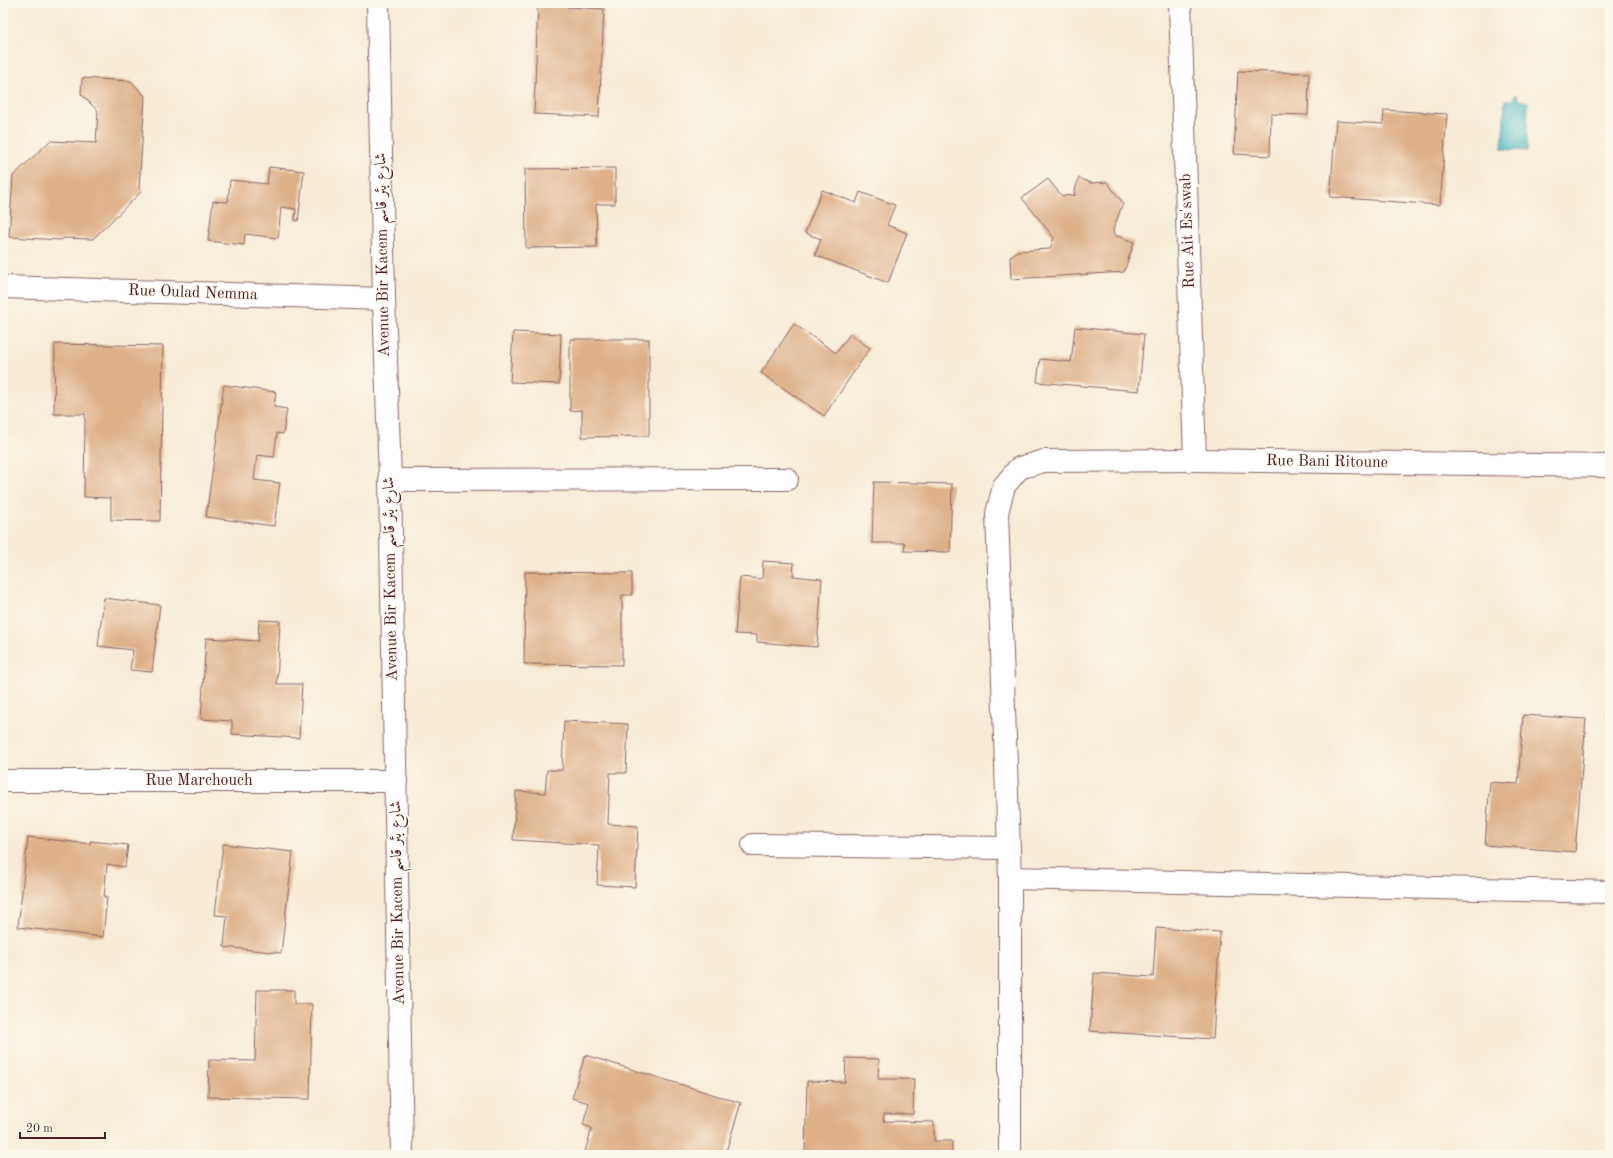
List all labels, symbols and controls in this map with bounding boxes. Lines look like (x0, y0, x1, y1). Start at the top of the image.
street label: Avenue Bir Kacem شارع بئر قاسم (373, 152, 400, 357)
street label: Rue Ait Es'swab (1178, 173, 1198, 289)
street label: Rue Oulad Nemma (128, 283, 258, 303)
street label: Rue Bani Ritoune (1266, 453, 1388, 471)
street label: Avenue Bir Kacem شارع بئر قاسم (381, 476, 408, 681)
street label: Rue Marchouch (145, 773, 253, 789)
street label: Avenue Bir Kacem شارع بئر قاسم (388, 800, 415, 1005)
scale bar (20, 1114, 105, 1140)
text: 20 m (26, 1123, 53, 1135)

